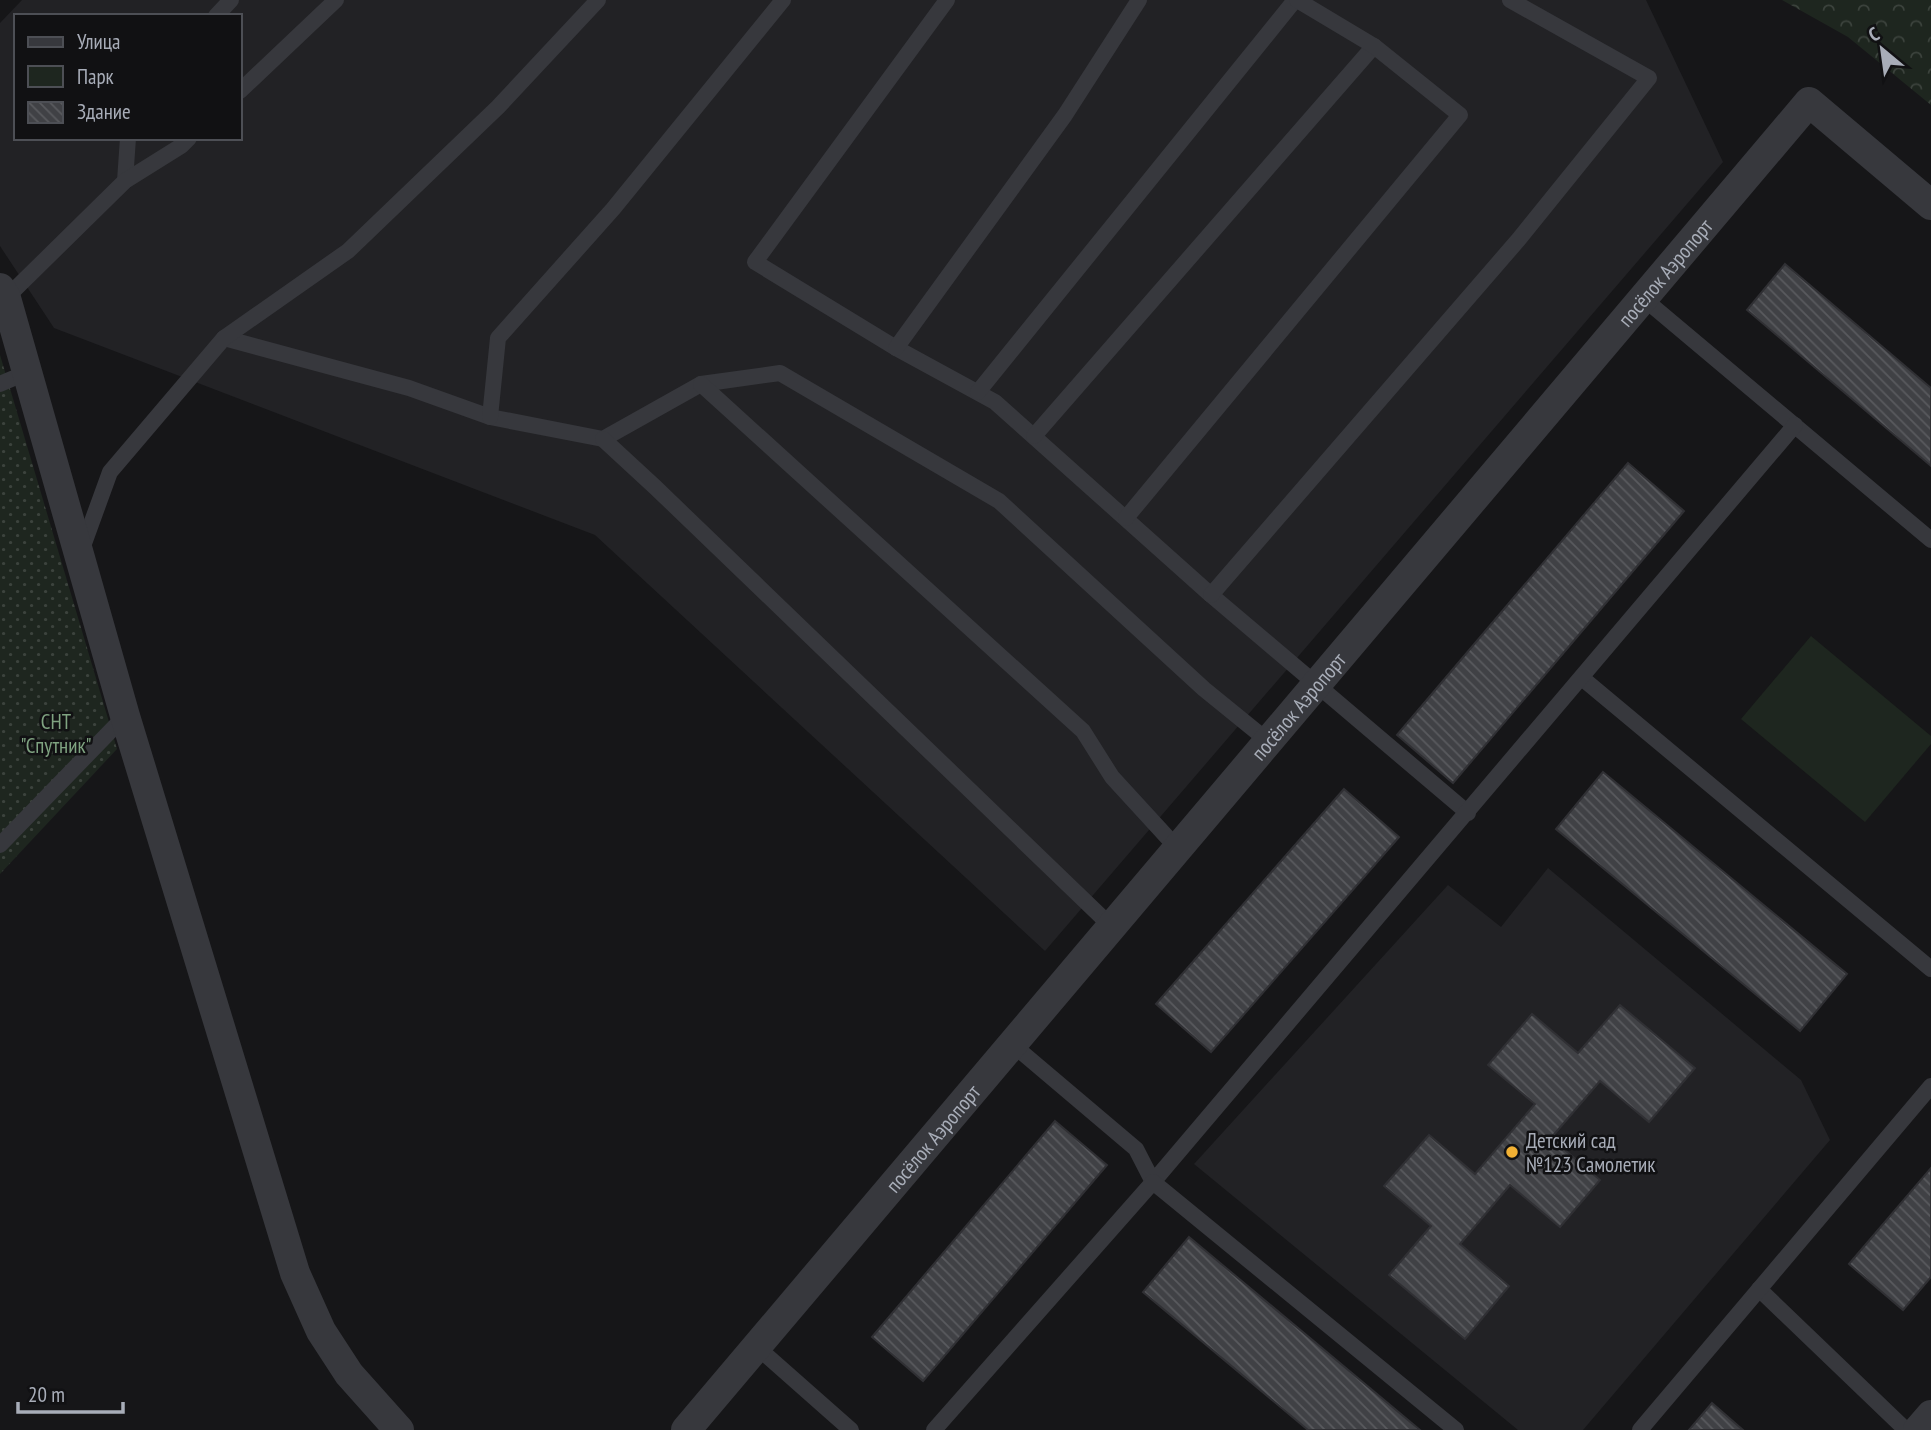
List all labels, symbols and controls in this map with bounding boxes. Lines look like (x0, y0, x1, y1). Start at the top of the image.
legend (14, 14, 242, 140)
north arrow (1847, 14, 1917, 84)
text: С (1864, 21, 1884, 47)
text: Улица (77, 28, 120, 55)
text: Парк (77, 63, 114, 90)
text: Здание (77, 98, 131, 125)
street label: посёлок Аэропорт (1612, 213, 1718, 332)
street label: посёлок Аэропорт (1245, 646, 1352, 766)
park label: СНТ "Спутник" (20, 708, 92, 759)
street label: посёлок Аэропорт (879, 1079, 986, 1198)
place label: Детский сад №123 Самолетик (1526, 1127, 1655, 1178)
marker: Детский сад №123 Самолетик (1504, 1144, 1520, 1160)
scale bar (18, 1370, 122, 1414)
text: 20 m (28, 1381, 65, 1408)

